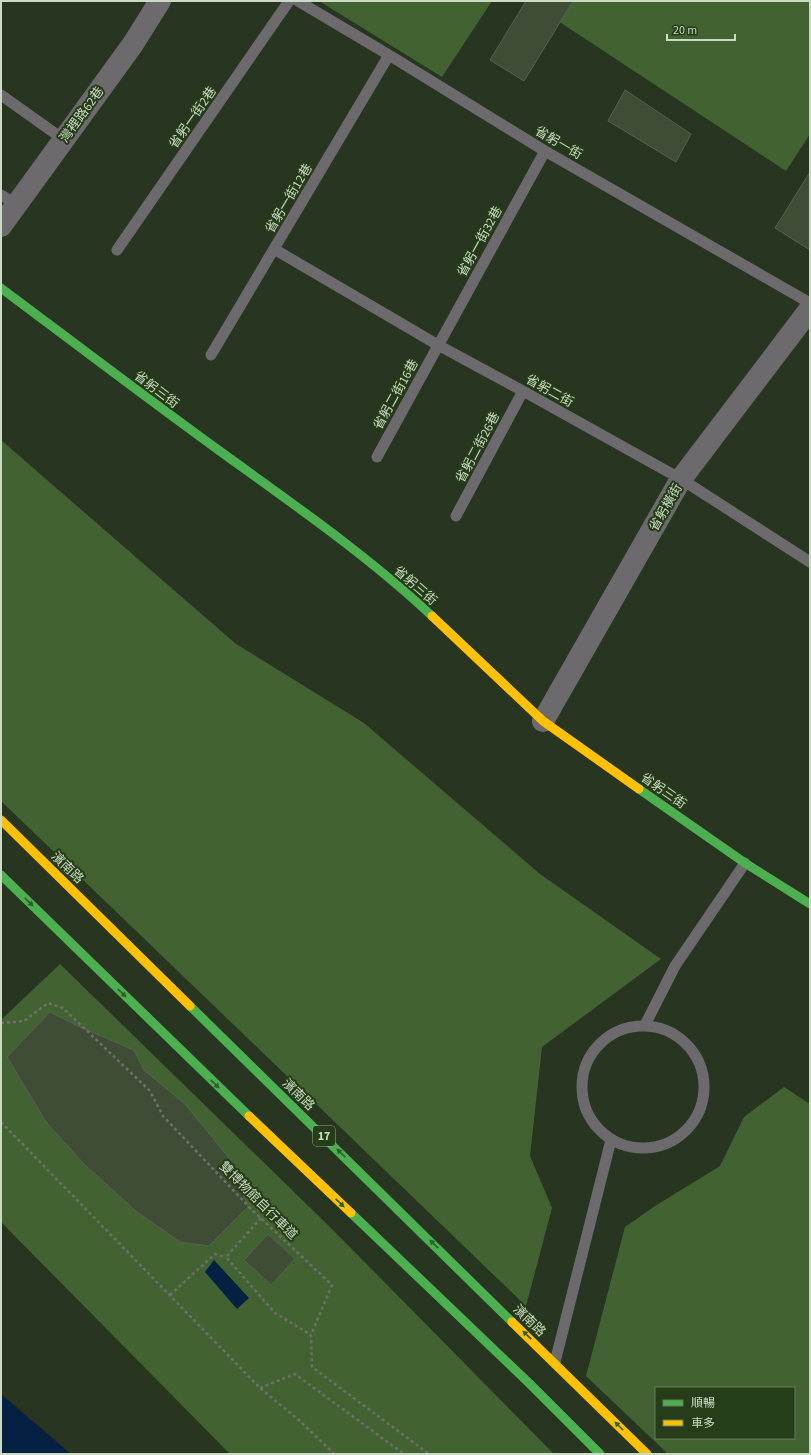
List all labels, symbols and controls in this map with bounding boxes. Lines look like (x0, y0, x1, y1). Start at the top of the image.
scale bar (667, 16, 735, 42)
text: 20 m (673, 22, 697, 39)
street label: 灣裡路62巷 (55, 83, 108, 146)
street label: 省躬一街2巷 (165, 83, 221, 152)
street label: 省躬一街 (531, 122, 586, 164)
street label: 省躬一街12巷 (261, 160, 317, 237)
street label: 省躬一街32巷 (453, 203, 507, 280)
street label: 省躬二街16巷 (369, 356, 423, 433)
street label: 省躬三街 (130, 367, 183, 413)
street label: 省躬二街 (522, 370, 577, 411)
street label: 省躬二街26巷 (452, 409, 504, 486)
street label: 省躬橫街 (645, 480, 687, 535)
street label: 省躬三街 (390, 562, 441, 610)
street label: 省躬三街 (637, 769, 690, 813)
street label: 濱南路 (47, 848, 88, 888)
one-way arrow (24, 897, 34, 907)
one-way arrow (117, 988, 127, 998)
street label: 濱南路 (278, 1075, 319, 1115)
one-way arrow (210, 1079, 220, 1089)
road number: 17 (313, 1126, 335, 1146)
one-way arrow (336, 1148, 346, 1158)
street label: 雙博物館自行車道 (215, 1158, 301, 1244)
one-way arrow (334, 1198, 345, 1207)
one-way arrow (429, 1239, 439, 1249)
street label: 濱南路 (509, 1301, 550, 1341)
one-way arrow (522, 1330, 532, 1340)
legend (655, 1387, 795, 1439)
text: 順暢 (691, 1395, 715, 1412)
text: 車多 (691, 1415, 715, 1432)
one-way arrow (614, 1422, 624, 1431)

